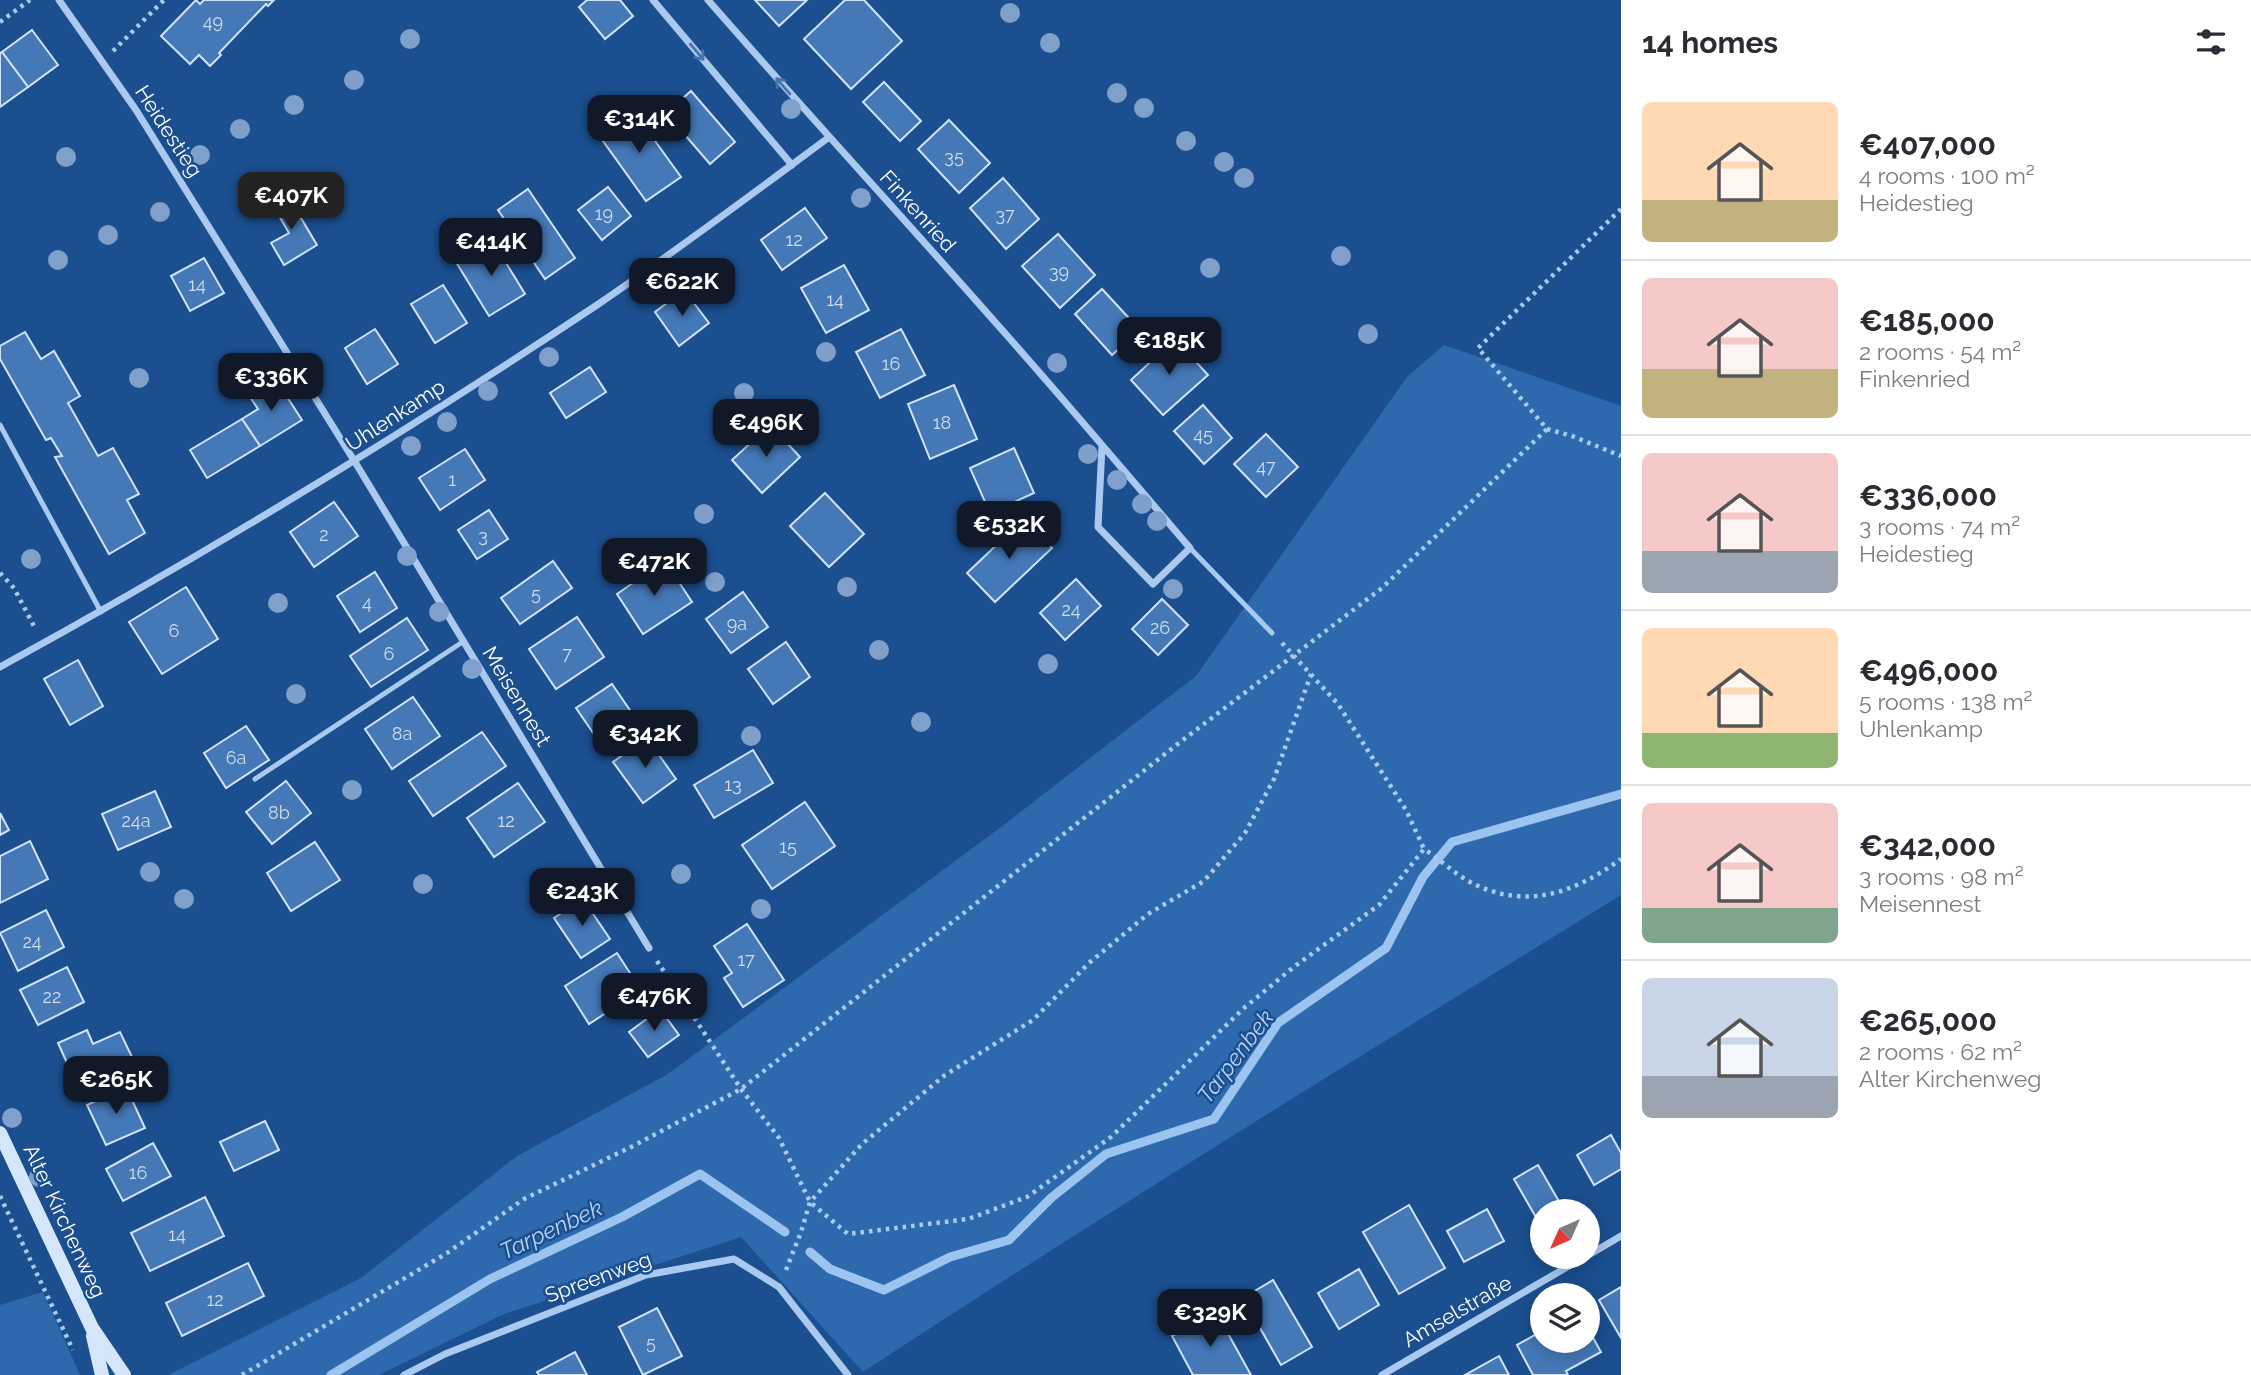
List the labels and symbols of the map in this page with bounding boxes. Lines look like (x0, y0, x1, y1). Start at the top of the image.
house number: 49 (203, 11, 223, 32)
one-way arrow (689, 43, 705, 61)
one-way arrow (776, 78, 792, 96)
street label: Heidestieg (130, 80, 208, 182)
pin: €314K (590, 96, 688, 155)
house number: 35 (944, 146, 964, 167)
street label: Finkenried (875, 165, 961, 257)
pin: €407K (242, 173, 340, 232)
house number: 19 (595, 203, 613, 224)
house number: 37 (995, 204, 1015, 225)
pin: €414K (442, 218, 540, 278)
house number: 12 (785, 229, 803, 250)
pin: €622K (633, 258, 731, 318)
house number: 39 (1049, 261, 1069, 282)
house number: 14 (188, 274, 206, 295)
house number: 14 (826, 289, 844, 310)
pin: €185K (1120, 318, 1218, 377)
house number: 16 (882, 353, 900, 374)
pin: €336K (222, 354, 320, 413)
street label: Uhlenkamp (341, 374, 449, 456)
pin: €496K (717, 400, 815, 459)
house number: 18 (933, 412, 951, 433)
house number: 45 (1193, 424, 1213, 445)
house number: 47 (1256, 456, 1276, 477)
house number: 1 (448, 469, 456, 490)
pin: €532K (960, 502, 1058, 561)
house number: 2 (319, 524, 329, 545)
house number: 3 (478, 525, 488, 546)
pin: €472K (605, 538, 703, 598)
house number: 5 (531, 583, 541, 604)
house number: 4 (362, 592, 372, 613)
house number: 24 (1061, 599, 1081, 620)
house number: 9a (727, 613, 747, 634)
house number: 26 (1150, 617, 1170, 638)
house number: 6 (169, 620, 180, 641)
street label: Meisennest (478, 642, 556, 750)
house number: 6 (384, 643, 395, 664)
house number: 7 (562, 643, 572, 664)
pin: €342K (596, 710, 694, 770)
house number: 8a (392, 723, 412, 744)
house number: 6a (226, 747, 246, 768)
house number: 13 (724, 774, 742, 795)
house number: 8b (268, 802, 290, 823)
house number: 24a (121, 810, 151, 831)
house number: 12 (497, 810, 515, 831)
house number: 15 (779, 836, 797, 857)
pin: €243K (533, 869, 631, 928)
house number: 24 (22, 931, 42, 952)
house number: 17 (737, 949, 755, 970)
pin: €476K (605, 974, 703, 1033)
house number: 22 (43, 986, 61, 1007)
water label: Tarpenbek (1191, 1004, 1279, 1108)
pin: €265K (67, 1056, 165, 1116)
street label: Alter Kirchenweg (18, 1140, 112, 1302)
house number: 16 (129, 1162, 147, 1183)
water label: Tarpenbek (496, 1194, 606, 1264)
north arrow (1530, 1199, 1600, 1269)
house number: 14 (168, 1224, 186, 1245)
street label: Spreenweg (541, 1246, 655, 1308)
street label: Amselstraße (1398, 1270, 1516, 1352)
house number: 12 (206, 1289, 224, 1310)
pin: €329K (1161, 1290, 1259, 1349)
house number: 5 (646, 1332, 656, 1353)

